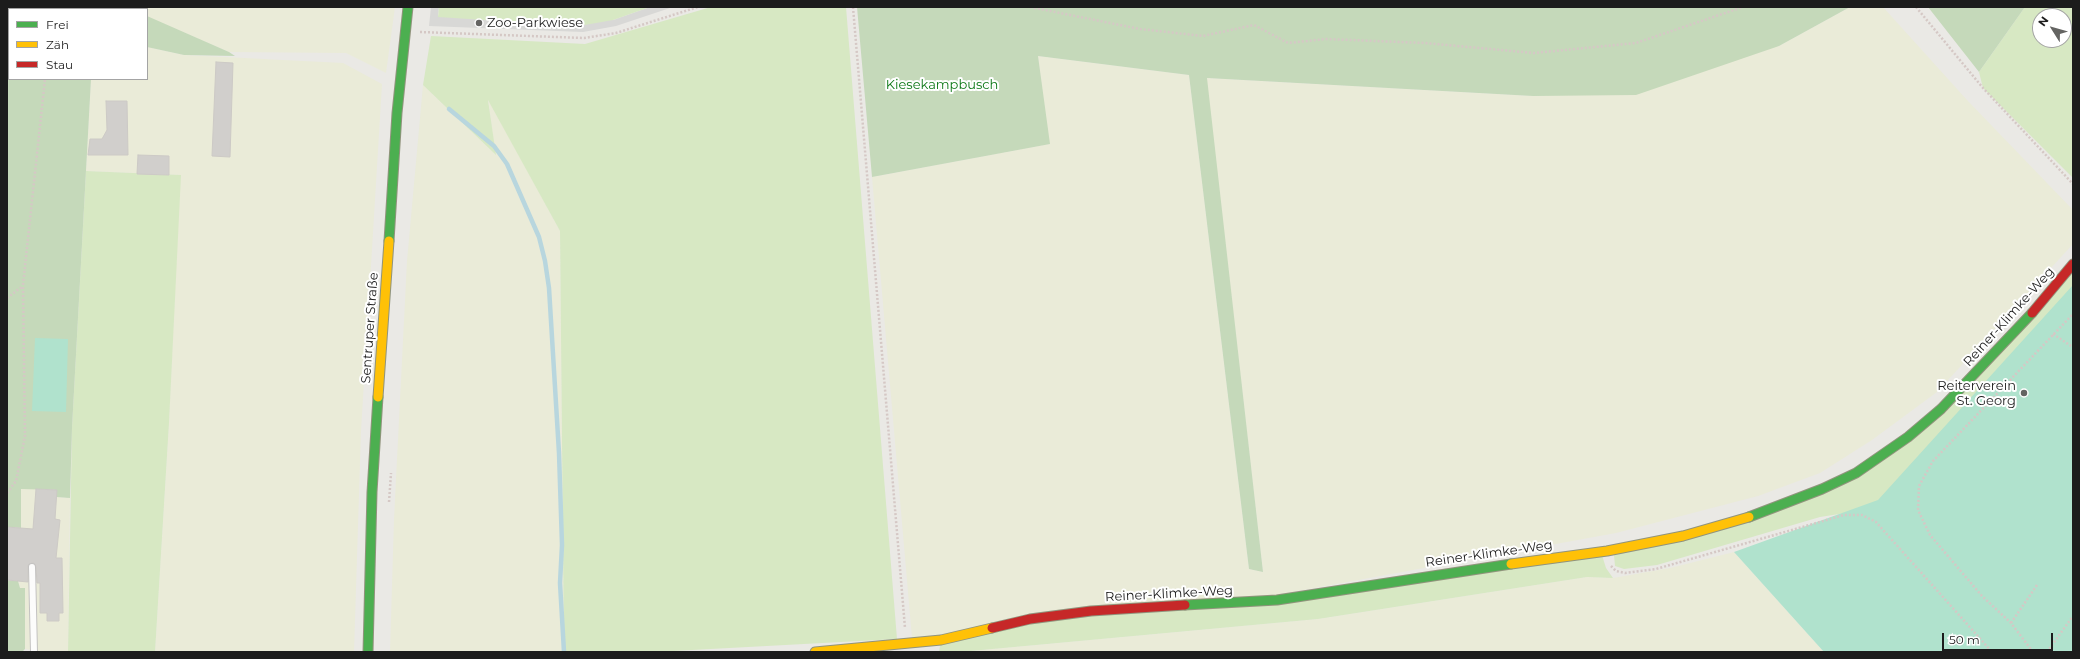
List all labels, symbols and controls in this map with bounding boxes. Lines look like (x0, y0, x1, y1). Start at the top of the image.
legend (8, 8, 148, 80)
north arrow (2032, 8, 2072, 48)
text: N (2035, 14, 2051, 29)
place label: Zoo-Parkwiese (487, 15, 583, 31)
text: Frei (46, 17, 69, 32)
marker: Zoo-Parkwiese (474, 18, 484, 28)
text: Zäh (46, 37, 69, 52)
text: Stau (46, 57, 73, 72)
park label: Kiesekampbusch (886, 77, 998, 93)
street label: Reiner-Klimke-Weg (1960, 264, 2058, 370)
street label: Sentruper Straße (358, 272, 382, 384)
place label: Reiterverein St. Georg (1937, 378, 2016, 409)
marker: Reiterverein St. Georg (2019, 388, 2029, 398)
street label: Reiner-Klimke-Weg (1424, 537, 1554, 571)
street label: Reiner-Klimke-Weg (1105, 583, 1233, 605)
scale bar (1944, 625, 2055, 651)
text: 50 m (1949, 632, 1980, 647)

